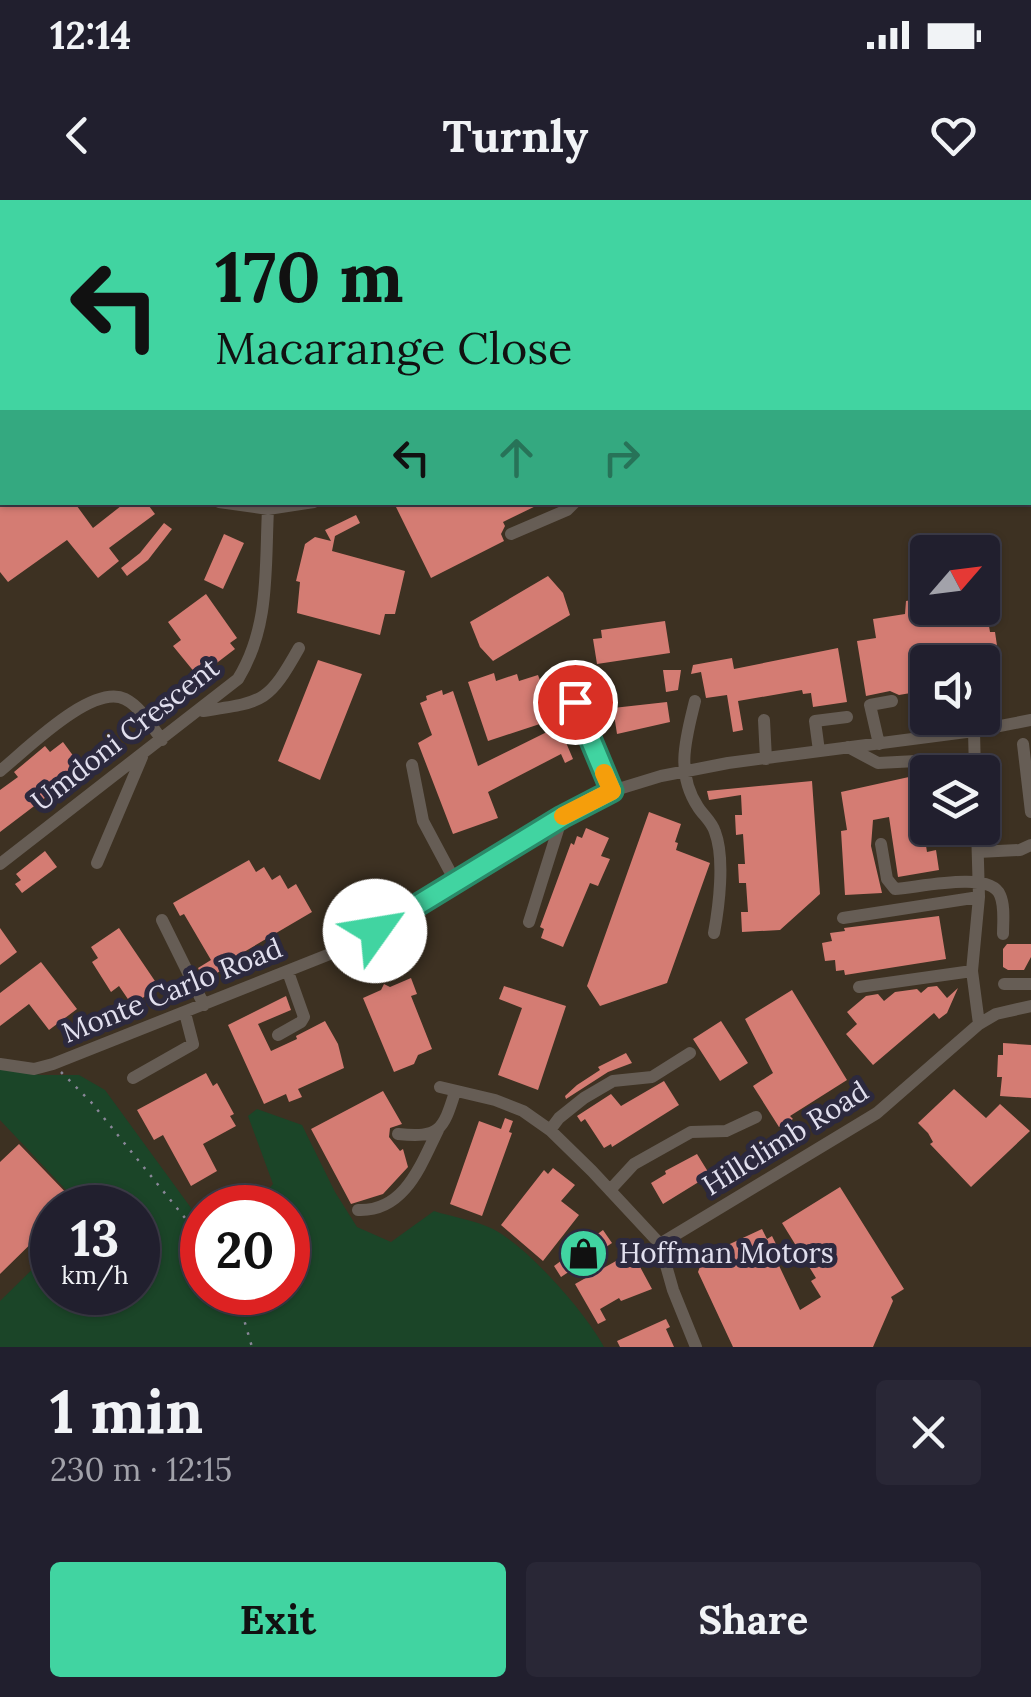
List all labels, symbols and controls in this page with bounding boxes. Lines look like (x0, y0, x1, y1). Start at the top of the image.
text: 12:14 (50, 11, 131, 59)
text: Turnly (443, 107, 588, 164)
icon: back (50, 108, 105, 163)
icon: heart (926, 108, 981, 163)
text: 170 m (215, 232, 404, 321)
icon: left (50, 240, 180, 370)
text: Macarange Close (215, 319, 572, 376)
icon: left (384, 430, 439, 485)
icon: ahead (489, 430, 544, 485)
icon: right (594, 430, 649, 485)
north arrow (910, 535, 1000, 625)
map controls (910, 535, 1000, 845)
button: sound (910, 645, 1000, 735)
street label: Umdoni Crescent (24, 649, 226, 819)
pin (533, 660, 618, 745)
icon: arrive (548, 675, 603, 730)
button: layers (910, 755, 1000, 845)
position arrow (323, 879, 427, 983)
street label: Monte Carlo Road (57, 929, 287, 1051)
street label: Hillclimb Road (695, 1073, 875, 1203)
speed limit sign: 20 (180, 1185, 310, 1315)
text: 13 (71, 1206, 119, 1270)
shop icon: Hoffman Motors (558, 1227, 610, 1279)
place label: Hoffman Motors (619, 1235, 834, 1271)
text: km/h (61, 1259, 129, 1291)
text: 1 min (50, 1373, 203, 1449)
button: close (876, 1380, 981, 1485)
text: 230 m · 12:15 (50, 1449, 232, 1490)
button: Exit (50, 1562, 506, 1677)
button: Share (526, 1562, 981, 1677)

